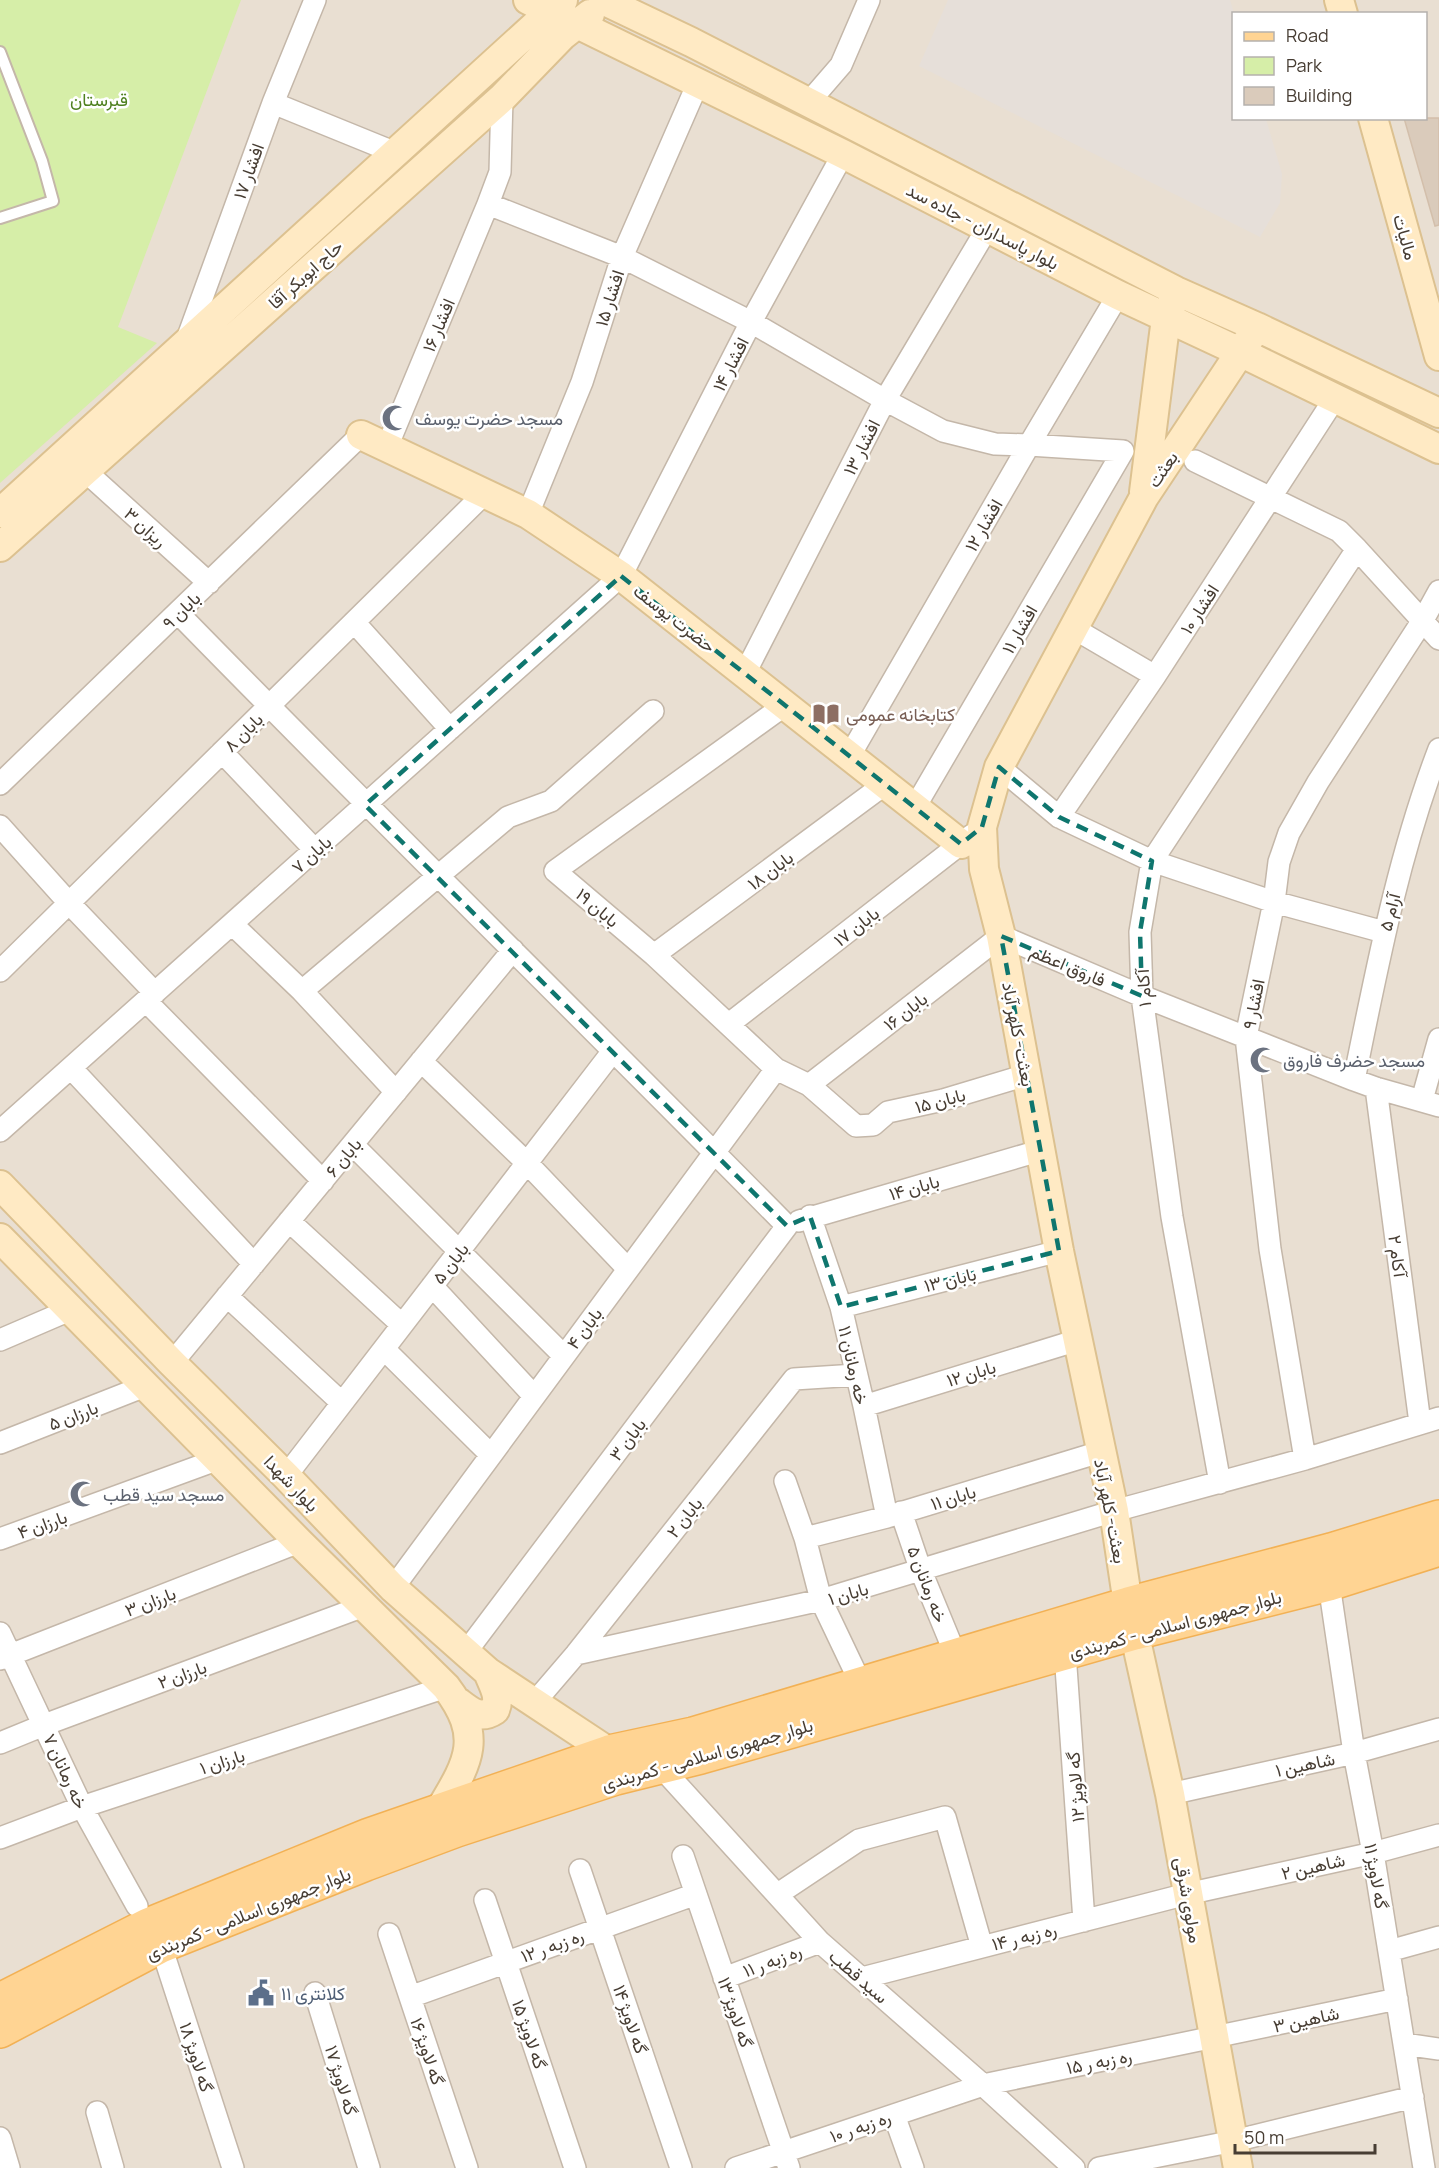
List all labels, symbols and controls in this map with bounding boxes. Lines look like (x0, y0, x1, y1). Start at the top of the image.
legend (1232, 12, 1427, 120)
text: Road (1286, 23, 1329, 47)
text: Park (1286, 53, 1323, 77)
text: Building (1286, 83, 1352, 107)
park label: قبرستان (70, 87, 128, 111)
street label: افشار ۱۷ (227, 140, 269, 202)
street label: بلوار پاسداران - جاده سد (902, 177, 1063, 276)
street label: مالیات (1388, 211, 1424, 263)
street label: حاج ابوبکر آقا (263, 234, 348, 315)
street label: افشار ۱۵ (589, 267, 629, 329)
street label: افشار ۱۶ (416, 295, 460, 355)
street label: افشار ۱۴ (706, 333, 754, 395)
mosque icon: مسجد حضرت یوسف (380, 403, 410, 433)
place label: مسجد حضرت یوسف (415, 406, 563, 430)
street label: افشار ۱۳ (837, 415, 885, 479)
street label: بعثت (1141, 446, 1183, 492)
street label: افشار ۱۲ (958, 494, 1008, 556)
street label: ۳ ریزان (119, 501, 173, 553)
street label: حضرت یوسف (629, 578, 721, 658)
street label: افشار ۱۰ (1174, 579, 1224, 639)
street label: بابان ۹ (157, 586, 205, 634)
street label: افشار ۱۱ (995, 600, 1043, 658)
library icon: کتابخانه عمومی (811, 699, 841, 729)
place label: کتابخانه عمومی (846, 702, 955, 726)
street label: بابان ۸ (218, 707, 268, 757)
street label: بابان ۷ (286, 830, 336, 878)
street label: بابان ۱۸ (742, 845, 798, 895)
street label: بابان ۱۹ (571, 882, 625, 932)
street label: آرام ۵ (1373, 889, 1407, 934)
street label: بابان ۱۷ (828, 901, 884, 951)
street label: فاروق اعظم (1026, 938, 1110, 993)
street label: آکام ۱ (1130, 966, 1157, 1008)
street label: افشار ۹ (1236, 977, 1270, 1031)
street label: بعثت- کلهر آباد (997, 980, 1041, 1088)
street label: بابان ۱۶ (878, 986, 932, 1036)
mosque icon: مسجد حضرف فاروق (1248, 1045, 1278, 1075)
place label: مسجد حضرف فاروق (1283, 1048, 1425, 1072)
street label: بابان ۱۵ (912, 1082, 968, 1118)
street label: بابان ۶ (319, 1132, 367, 1182)
street label: بابان ۱۴ (886, 1168, 942, 1206)
street label: آکام ۲ (1382, 1233, 1413, 1281)
street label: بابان ۵ (426, 1237, 474, 1289)
street label: بابان ۱۳ (921, 1261, 979, 1297)
street label: بابان ۴ (561, 1302, 607, 1354)
street label: خه رمانان ۱۱ (833, 1323, 875, 1407)
street label: بابان ۱۲ (943, 1354, 999, 1392)
street label: بارزان ۵ (45, 1395, 101, 1435)
street label: بابان ۳ (603, 1413, 651, 1465)
street label: بلوار شهدا (259, 1450, 325, 1516)
street label: بعثت- کلهر آباد (1089, 1457, 1133, 1565)
mosque icon: مسجد سید قطب (68, 1479, 98, 1509)
street label: بابان ۱۱ (927, 1479, 979, 1515)
place label: مسجد سید قطب (103, 1482, 224, 1506)
street label: بابان ۲ (661, 1492, 707, 1542)
street label: بارزان ۴ (14, 1504, 70, 1544)
street label: خه رمانان ۵ (902, 1542, 954, 1626)
street label: بابان ۱ (825, 1576, 871, 1610)
street label: بارزان ۳ (121, 1580, 179, 1622)
street label: بلوار جمهوری اسلامی - کمربندی (1066, 1584, 1284, 1664)
street label: بارزان ۲ (154, 1654, 210, 1694)
street label: بلوار جمهوری اسلامی - کمربندی (599, 1712, 815, 1796)
street label: خه رمانان ۷ (38, 1730, 94, 1812)
street label: بارزان ۱ (196, 1742, 248, 1780)
street label: شاهین ۱ (1273, 1746, 1337, 1782)
street label: گه لاویژ ۱۲ (1061, 1751, 1089, 1823)
street label: گه لاویژ ۱۱ (1359, 1841, 1395, 1911)
street label: شاهین ۲ (1279, 1847, 1347, 1885)
street label: مولوی شرقی (1170, 1855, 1208, 1945)
street label: بلوار جمهوری اسلامی - کمربندی (142, 1861, 354, 1965)
street label: ره زبه ر ۱۴ (989, 1916, 1059, 1956)
street label: ره زبه ر ۱۲ (517, 1923, 587, 1967)
street label: ره زبه ر ۱۱ (739, 1938, 805, 1982)
street label: سید قطب (824, 1944, 894, 2008)
street label: گه لاویژ ۱۳ (713, 1974, 759, 2050)
public building icon: کلانتری ۱۱ (246, 1978, 276, 2008)
place label: کلانتری ۱۱ (281, 1981, 345, 2005)
street label: گه لاویژ ۱۴ (608, 1981, 654, 2057)
street label: گه لاویژ ۱۵ (507, 1996, 553, 2072)
street label: شاهین ۳ (1271, 2000, 1341, 2038)
street label: ۱۶ گه لاویژ (405, 2014, 451, 2088)
street label: گه لاویژ ۱۸ (175, 2019, 219, 2095)
street label: گه لاویژ ۱۷ (320, 2042, 364, 2118)
street label: ره زبه ر ۱۵ (1064, 2043, 1134, 2079)
street label: ره زبه ر ۱۰ (826, 2104, 894, 2148)
scale bar (1235, 2117, 1374, 2155)
text: 50 m (1244, 2125, 1284, 2149)

